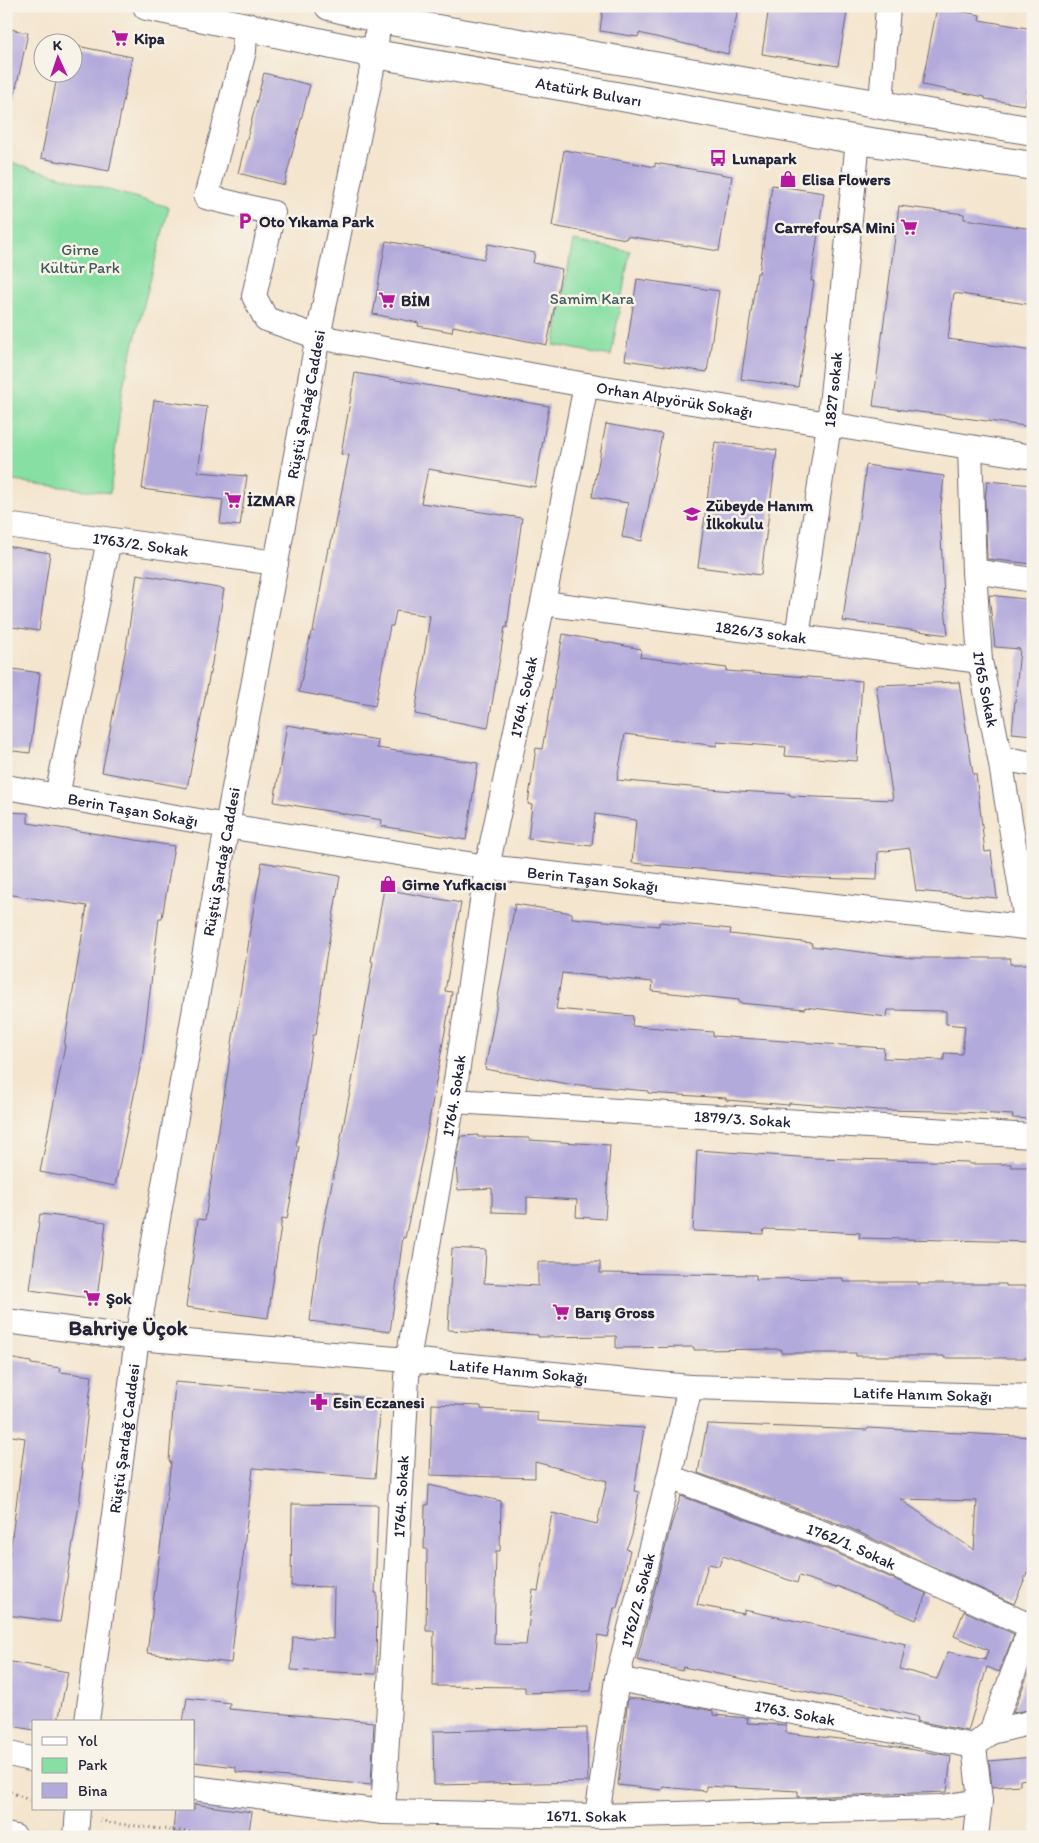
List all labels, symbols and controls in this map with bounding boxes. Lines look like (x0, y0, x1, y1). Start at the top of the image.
supermarket icon: Kipa (110, 28, 130, 48)
place label: Kipa (134, 29, 165, 49)
north arrow (32, 32, 82, 82)
text: K (52, 37, 63, 54)
street label: Atatürk Bulvarı (534, 72, 643, 110)
bus stop icon: Lunapark (708, 148, 728, 168)
place label: Lunapark (732, 149, 797, 169)
shop icon: Elisa Flowers (778, 169, 798, 189)
place label: Elisa Flowers (802, 170, 891, 189)
parking icon: Oto Yıkama Park (235, 211, 255, 231)
place label: Oto Yıkama Park (259, 212, 375, 231)
supermarket icon: CarrefourSA Mini (899, 217, 919, 237)
place label: CarrefourSA Mini (775, 218, 895, 237)
park label: Girne Kültür Park (40, 240, 120, 277)
park label: Samim Kara (550, 289, 635, 308)
supermarket icon: BİM (377, 290, 397, 310)
place label: BİM (401, 291, 430, 310)
street label: Rüştü Şardağ Caddesi (282, 328, 329, 480)
street label: 1827 sokak (819, 350, 846, 428)
street label: Orhan Alpyörük Sokağı (595, 377, 754, 421)
supermarket icon: İZMAR (223, 490, 243, 510)
place label: İZMAR (247, 491, 295, 510)
place label: Zübeyde Hanım İlkokulu (706, 496, 814, 533)
school or university icon: Zübeyde Hanım İlkokulu (682, 504, 702, 524)
street label: 1763/2. Sokak (91, 528, 190, 560)
street label: 1826/3 sokak (714, 616, 809, 648)
street label: 1765 Sokak (970, 650, 1003, 729)
street label: 1764. Sokak (505, 654, 541, 739)
street label: Rüştü Şardağ Caddesi (198, 786, 244, 938)
street label: Berin Taşan Sokağı (66, 789, 200, 830)
street label: Berin Taşan Sokağı (526, 862, 659, 896)
shop icon: Girne Yufkacısı (378, 874, 398, 894)
place label: Girne Yufkacısı (402, 875, 506, 894)
street label: 1764. Sokak (438, 1053, 469, 1138)
street label: 1879/3. Sokak (693, 1106, 792, 1131)
supermarket icon: Şok (82, 1288, 102, 1308)
place label: Şok (106, 1289, 132, 1309)
supermarket icon: Barış Gross (551, 1302, 571, 1322)
place label: Barış Gross (575, 1303, 655, 1323)
district label: Bahriye Üçok (68, 1315, 189, 1341)
street label: Latife Hanım Sokağı (448, 1354, 589, 1387)
street label: Rüştü Şardağ Caddesi (105, 1362, 143, 1514)
street label: Latife Hanım Sokağı (853, 1382, 992, 1405)
pharmacy icon: Esin Eczanesi (309, 1392, 329, 1412)
place label: Esin Eczanesi (333, 1393, 424, 1412)
street label: 1764. Sokak (389, 1455, 412, 1538)
street label: 1762/1. Sokak (804, 1519, 899, 1573)
street label: 1762/2. Sokak (616, 1551, 659, 1649)
street label: 1763. Sokak (753, 1696, 837, 1729)
legend (32, 1720, 195, 1810)
text: Yol (78, 1732, 98, 1750)
text: Park (78, 1756, 108, 1774)
text: Bina (78, 1782, 108, 1800)
street label: 1671. Sokak (546, 1806, 627, 1826)

